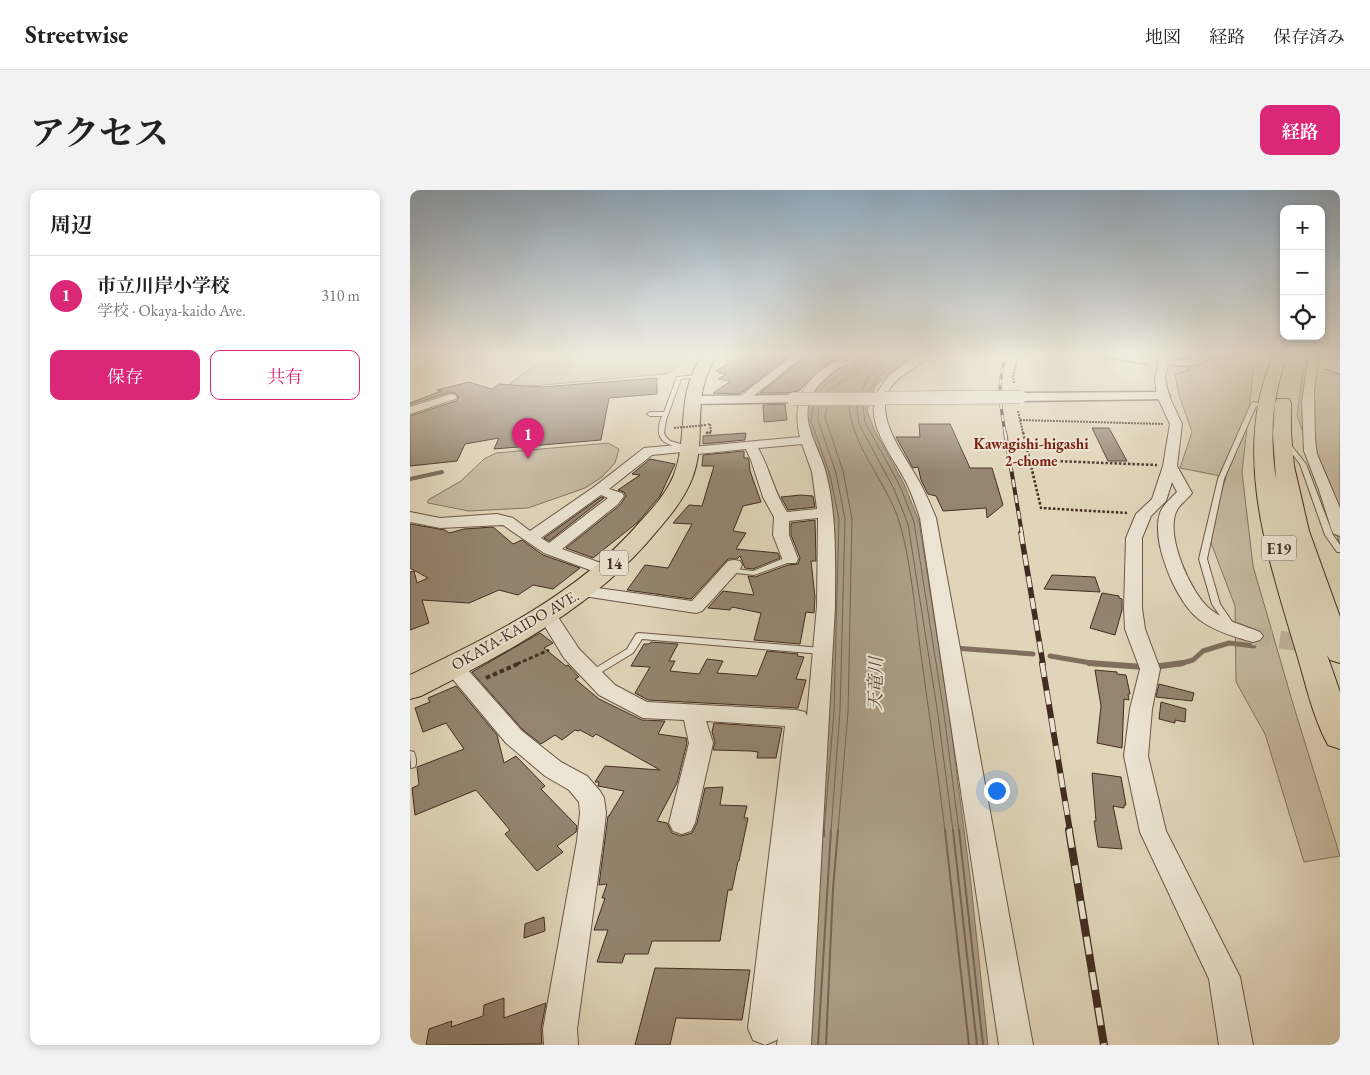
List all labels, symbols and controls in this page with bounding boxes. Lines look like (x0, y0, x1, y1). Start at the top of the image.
text: Streetwise (25, 19, 128, 50)
text: 地図 (1145, 25, 1181, 48)
text: 経路 (1209, 25, 1245, 48)
text: 保存済み (1273, 25, 1345, 48)
button: 経路 (1260, 105, 1340, 155)
text: アクセス (30, 110, 169, 155)
map controls (1280, 205, 1325, 340)
button: + (1280, 205, 1325, 250)
text: 周辺 (50, 211, 92, 238)
button: − (1280, 250, 1325, 295)
text: 市立川岸小学校 (97, 273, 230, 298)
text: 1 (62, 285, 70, 306)
text: 310 m (321, 285, 360, 306)
button: locate (1280, 295, 1325, 340)
text: 学校 · Okaya-kaido Ave. (97, 300, 246, 321)
button: 保存 (50, 350, 200, 400)
button: 共有 (210, 350, 360, 400)
pin: 1 (512, 418, 544, 459)
district label: Kawagishi-higashi 2-chome (973, 434, 1089, 470)
road number: E19 (1262, 536, 1296, 560)
road number: 14 (600, 550, 628, 576)
street label: OKAYA-KAIDO AVE. (447, 585, 583, 675)
water label: 天竜川 (863, 655, 887, 711)
your location (984, 778, 1010, 804)

